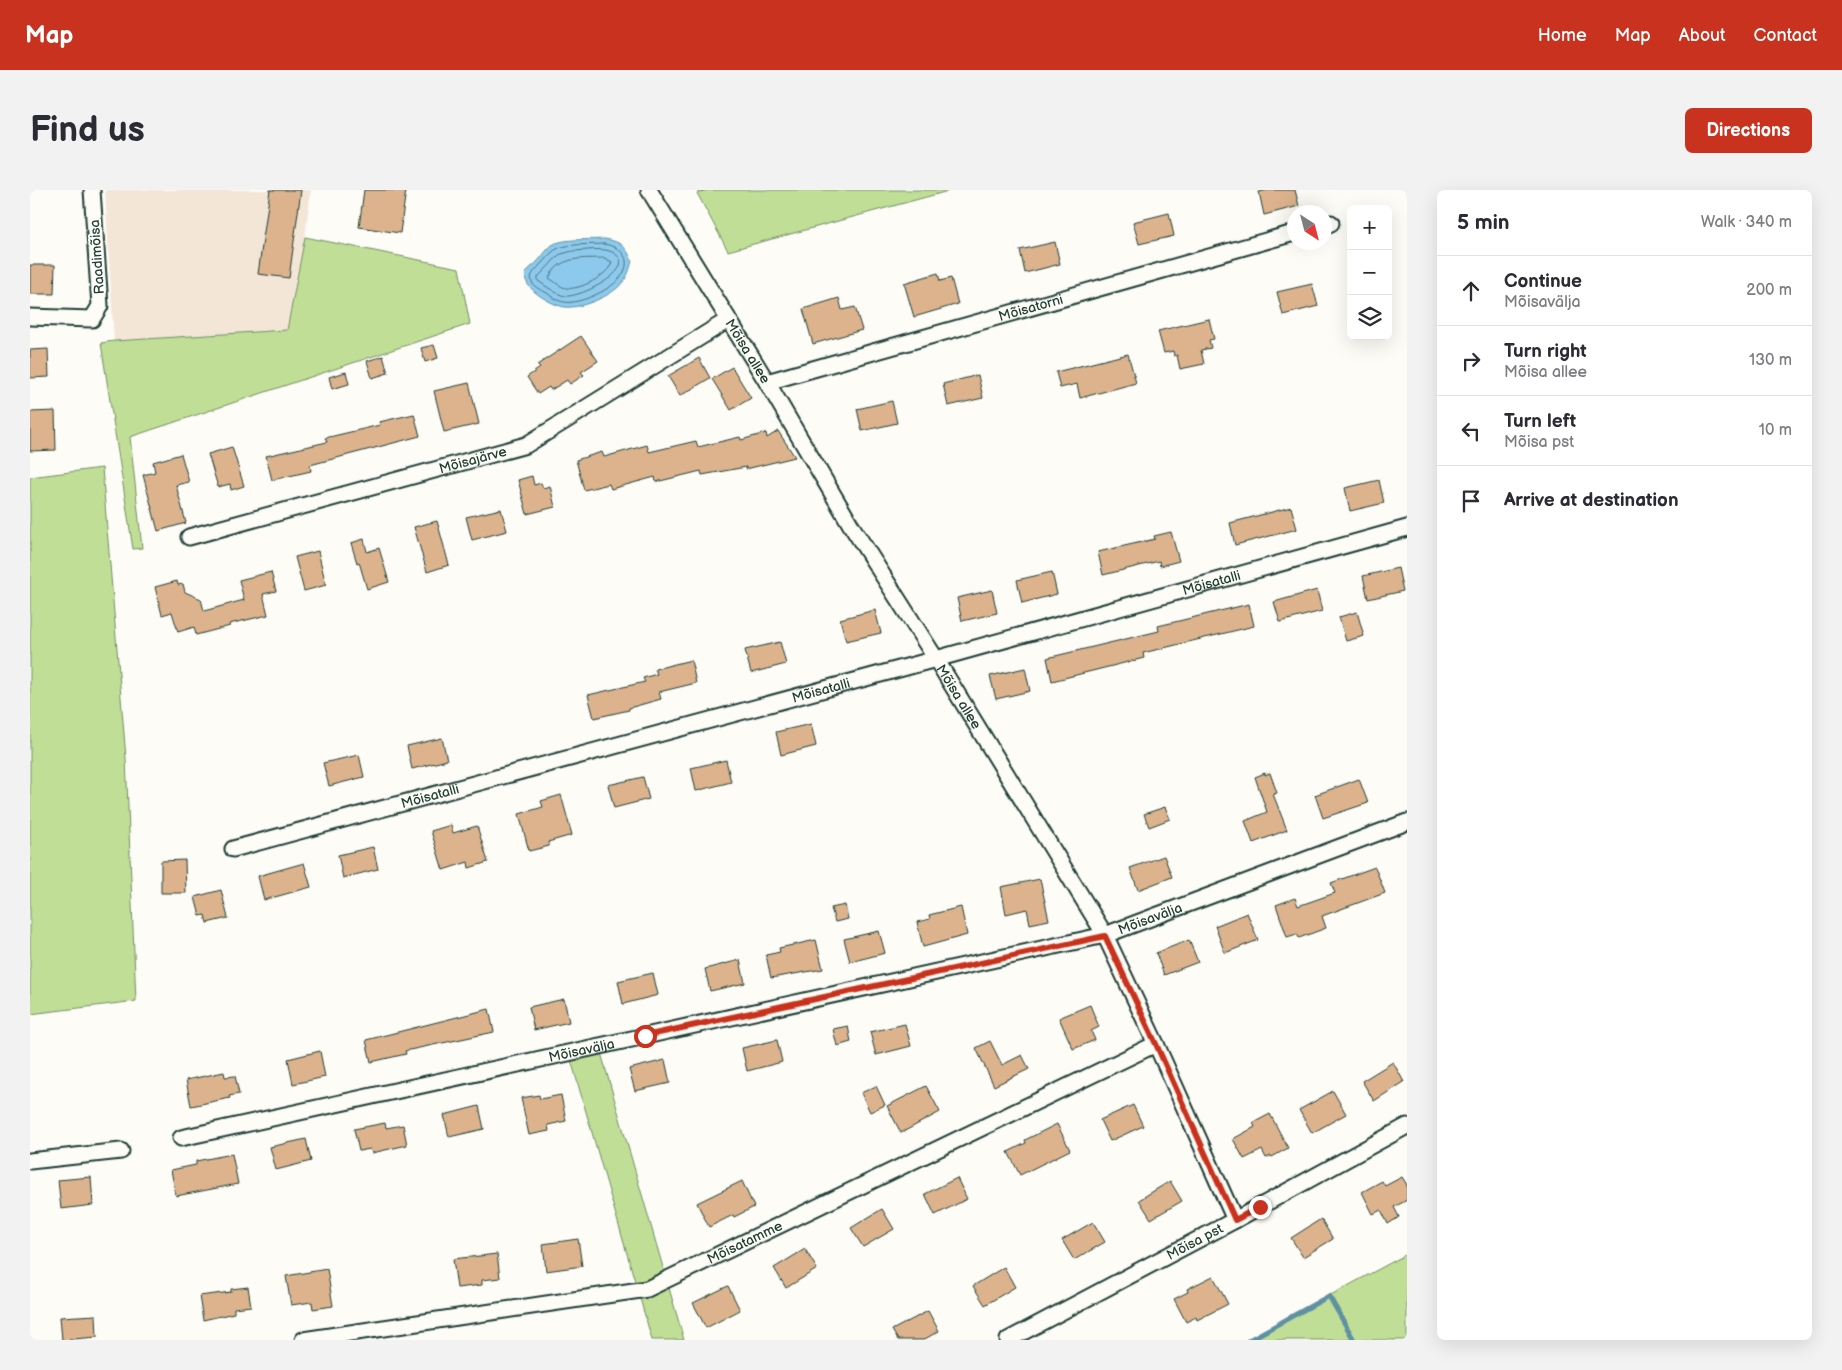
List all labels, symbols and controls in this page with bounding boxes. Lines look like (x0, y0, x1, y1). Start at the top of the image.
text: Map (25, 21, 73, 50)
text: Home (1538, 25, 1587, 46)
text: Map (1615, 25, 1651, 46)
text: About (1679, 25, 1726, 46)
text: Contact (1754, 25, 1817, 46)
button: Directions (1685, 108, 1812, 153)
text: Find us (30, 109, 145, 152)
north arrow (1287, 205, 1332, 250)
map controls (1347, 205, 1392, 340)
button: + (1347, 205, 1392, 250)
text: 5 min (1457, 210, 1510, 235)
text: Walk · 340 m (1701, 213, 1792, 232)
street label: Raadimõisa (86, 219, 108, 295)
button: − (1347, 250, 1392, 295)
text: Continue (1504, 270, 1582, 293)
icon: ahead (1457, 277, 1485, 305)
text: 200 m (1746, 281, 1792, 300)
street label: Mõisatorni (996, 290, 1065, 325)
text: Mõisavälja (1504, 293, 1581, 312)
button: layers (1347, 295, 1392, 340)
street label: Mõisa allee (722, 316, 774, 386)
text: Turn right (1504, 340, 1587, 363)
icon: right (1457, 347, 1485, 375)
text: 130 m (1749, 351, 1792, 370)
text: Mõisa allee (1504, 363, 1587, 382)
text: Turn left (1504, 410, 1576, 433)
icon: left (1457, 417, 1485, 445)
text: 10 m (1759, 421, 1792, 440)
text: Mõisa pst (1504, 433, 1574, 452)
street label: Mõisajärve (437, 442, 508, 477)
icon: arrive (1457, 487, 1485, 515)
text: Arrive at destination (1504, 489, 1679, 512)
street label: Mõisatalli (1180, 566, 1242, 599)
street label: Mõisa allee (933, 661, 985, 732)
street label: Mõisatalli (790, 674, 852, 706)
street label: Mõisatalli (399, 780, 461, 812)
street label: Mõisavälja (1116, 898, 1184, 938)
route start (634, 1025, 657, 1048)
street label: Mõisavälja (547, 1035, 616, 1066)
route end (1249, 1196, 1272, 1219)
street label: Mõisatamme (704, 1217, 785, 1267)
street label: Mõisa pst (1163, 1219, 1226, 1263)

